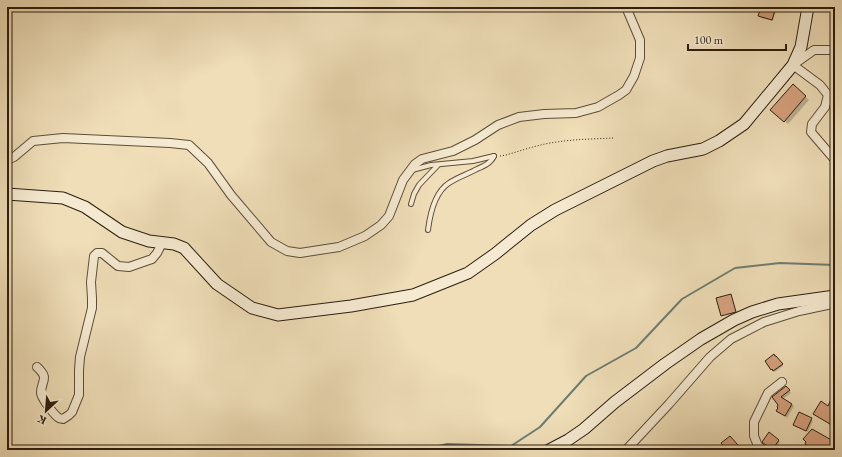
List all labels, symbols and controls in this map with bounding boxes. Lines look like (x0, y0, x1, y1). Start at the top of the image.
scale bar (688, 26, 786, 52)
text: 100 m (694, 32, 724, 48)
north arrow (26, 391, 66, 431)
text: K (34, 412, 48, 428)

